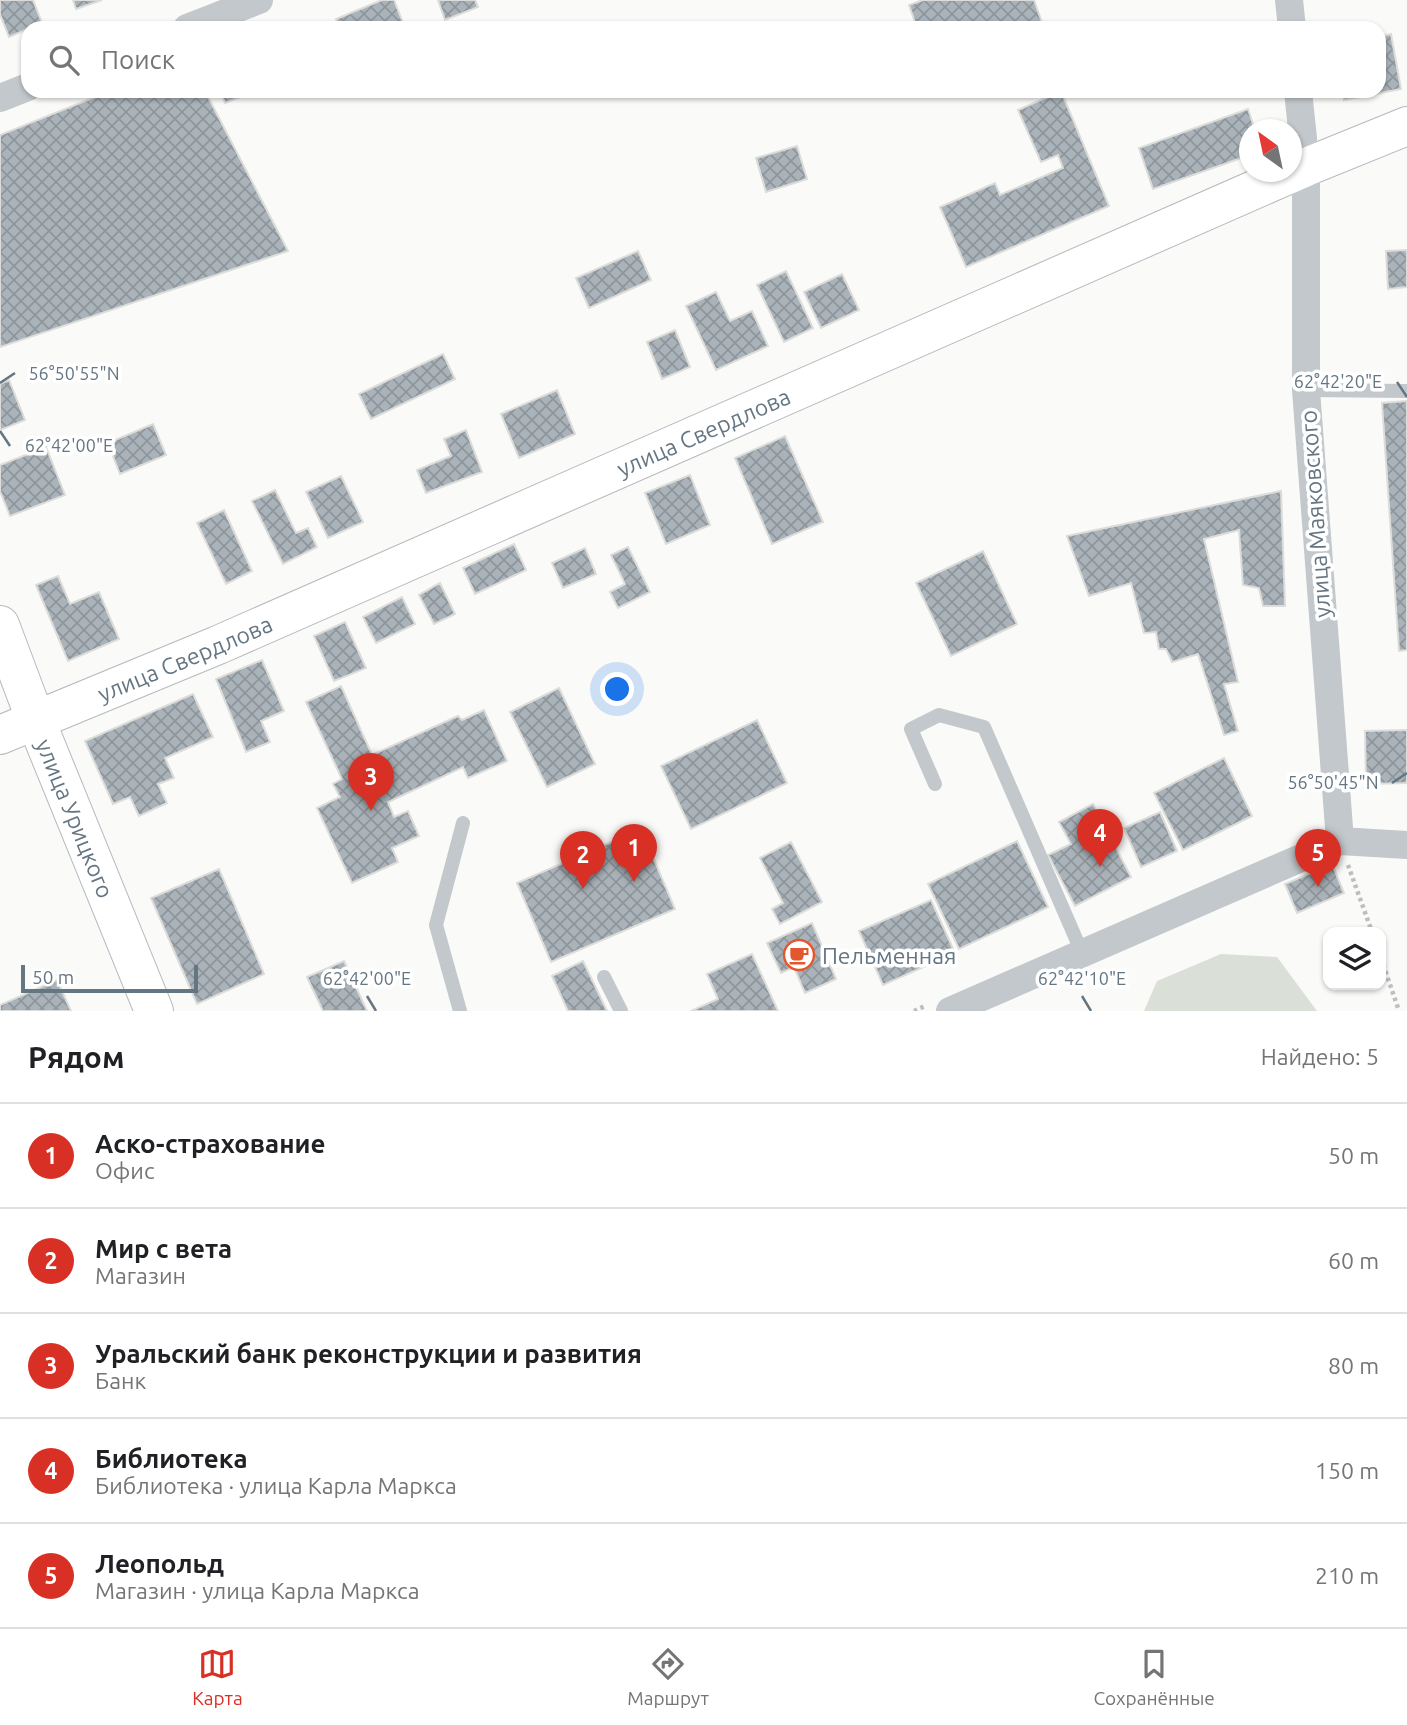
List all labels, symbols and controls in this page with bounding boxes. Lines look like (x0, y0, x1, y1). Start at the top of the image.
search box (21, 21, 1386, 98)
icon: search (45, 41, 83, 79)
text: Поиск (101, 45, 175, 74)
north arrow (1239, 119, 1302, 182)
text: 56°50'55"N (28, 363, 120, 383)
text: 62°42'20"E (1294, 371, 1382, 391)
street label: улица Свердлова (613, 383, 794, 481)
street label: улица Маяковского (1295, 409, 1335, 619)
text: 62°42'00"E (25, 435, 113, 455)
street label: улица Свердлова (94, 610, 276, 706)
your location (600, 672, 634, 706)
street label: улица Урицкого (32, 735, 119, 901)
pin: 3 (348, 753, 394, 811)
text: 56°50'45"N (1287, 772, 1379, 792)
pin: 4 (1077, 809, 1123, 867)
pin: 1 (611, 824, 657, 882)
pin: 5 (1295, 829, 1341, 887)
pin: 2 (560, 831, 606, 889)
map controls (1323, 927, 1386, 990)
button: layers (1323, 927, 1386, 990)
cafe icon: Пельменная (782, 938, 816, 972)
place label: Пельменная (822, 943, 956, 968)
scale bar (21, 962, 198, 994)
text: 50 m (32, 966, 74, 988)
text: 62°42'00"E (323, 968, 411, 988)
text: 62°42'10"E (1038, 968, 1126, 988)
text: Рядом (28, 1040, 124, 1074)
text: Найдено: 5 (1261, 1044, 1379, 1069)
text: Аско-страхование (95, 1129, 326, 1158)
text: 1 (45, 1143, 57, 1168)
text: 50 m (1328, 1143, 1379, 1168)
text: Офис (95, 1158, 155, 1183)
text: Мир с вета (95, 1234, 232, 1263)
text: 2 (45, 1248, 57, 1273)
text: 60 m (1328, 1248, 1379, 1273)
text: Магазин (95, 1263, 186, 1288)
text: Уральский банк реконструкции и развития (95, 1339, 642, 1368)
text: 3 (45, 1353, 57, 1378)
text: 80 m (1328, 1353, 1379, 1378)
text: Банк (95, 1368, 146, 1393)
text: Библиотека (95, 1444, 248, 1473)
text: 4 (45, 1458, 57, 1483)
text: 150 m (1315, 1458, 1379, 1483)
text: Библиотека · улица Карла Маркса (95, 1473, 457, 1498)
text: Леопольд (95, 1549, 224, 1578)
text: 5 (45, 1563, 57, 1588)
text: 210 m (1315, 1563, 1379, 1588)
text: Магазин · улица Карла Маркса (95, 1578, 419, 1603)
tab: Карта (192, 1645, 243, 1709)
tab: Маршрут (627, 1645, 709, 1709)
tab: Сохранённые (1093, 1645, 1215, 1709)

